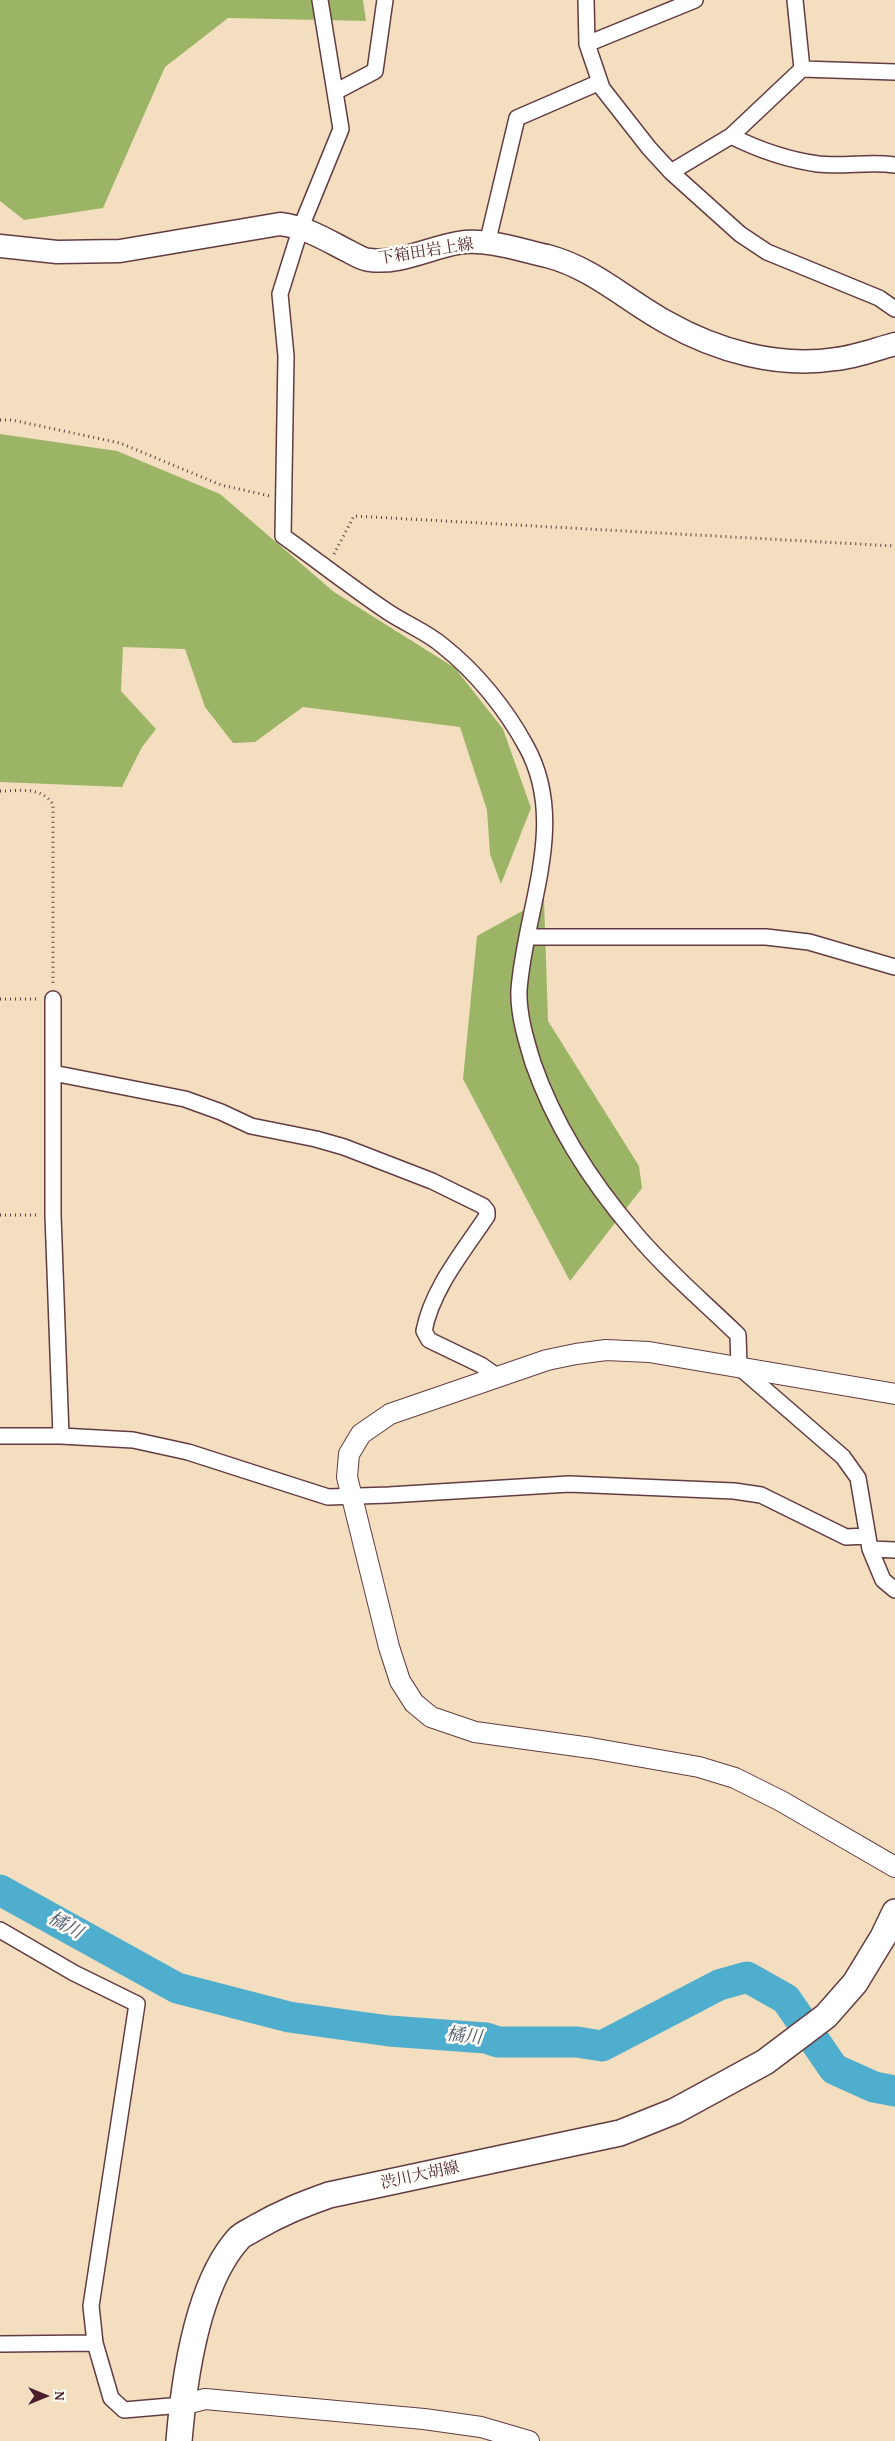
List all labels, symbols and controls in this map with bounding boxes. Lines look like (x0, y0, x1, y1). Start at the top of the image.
street label: 下箱田岩上線 (377, 235, 475, 269)
water label: 橘川 (44, 1908, 86, 1944)
water label: 橘川 (445, 2024, 483, 2050)
street label: 渋川大胡線 (379, 2158, 461, 2194)
north arrow (20, 2371, 70, 2421)
text: N (50, 2391, 70, 2401)

